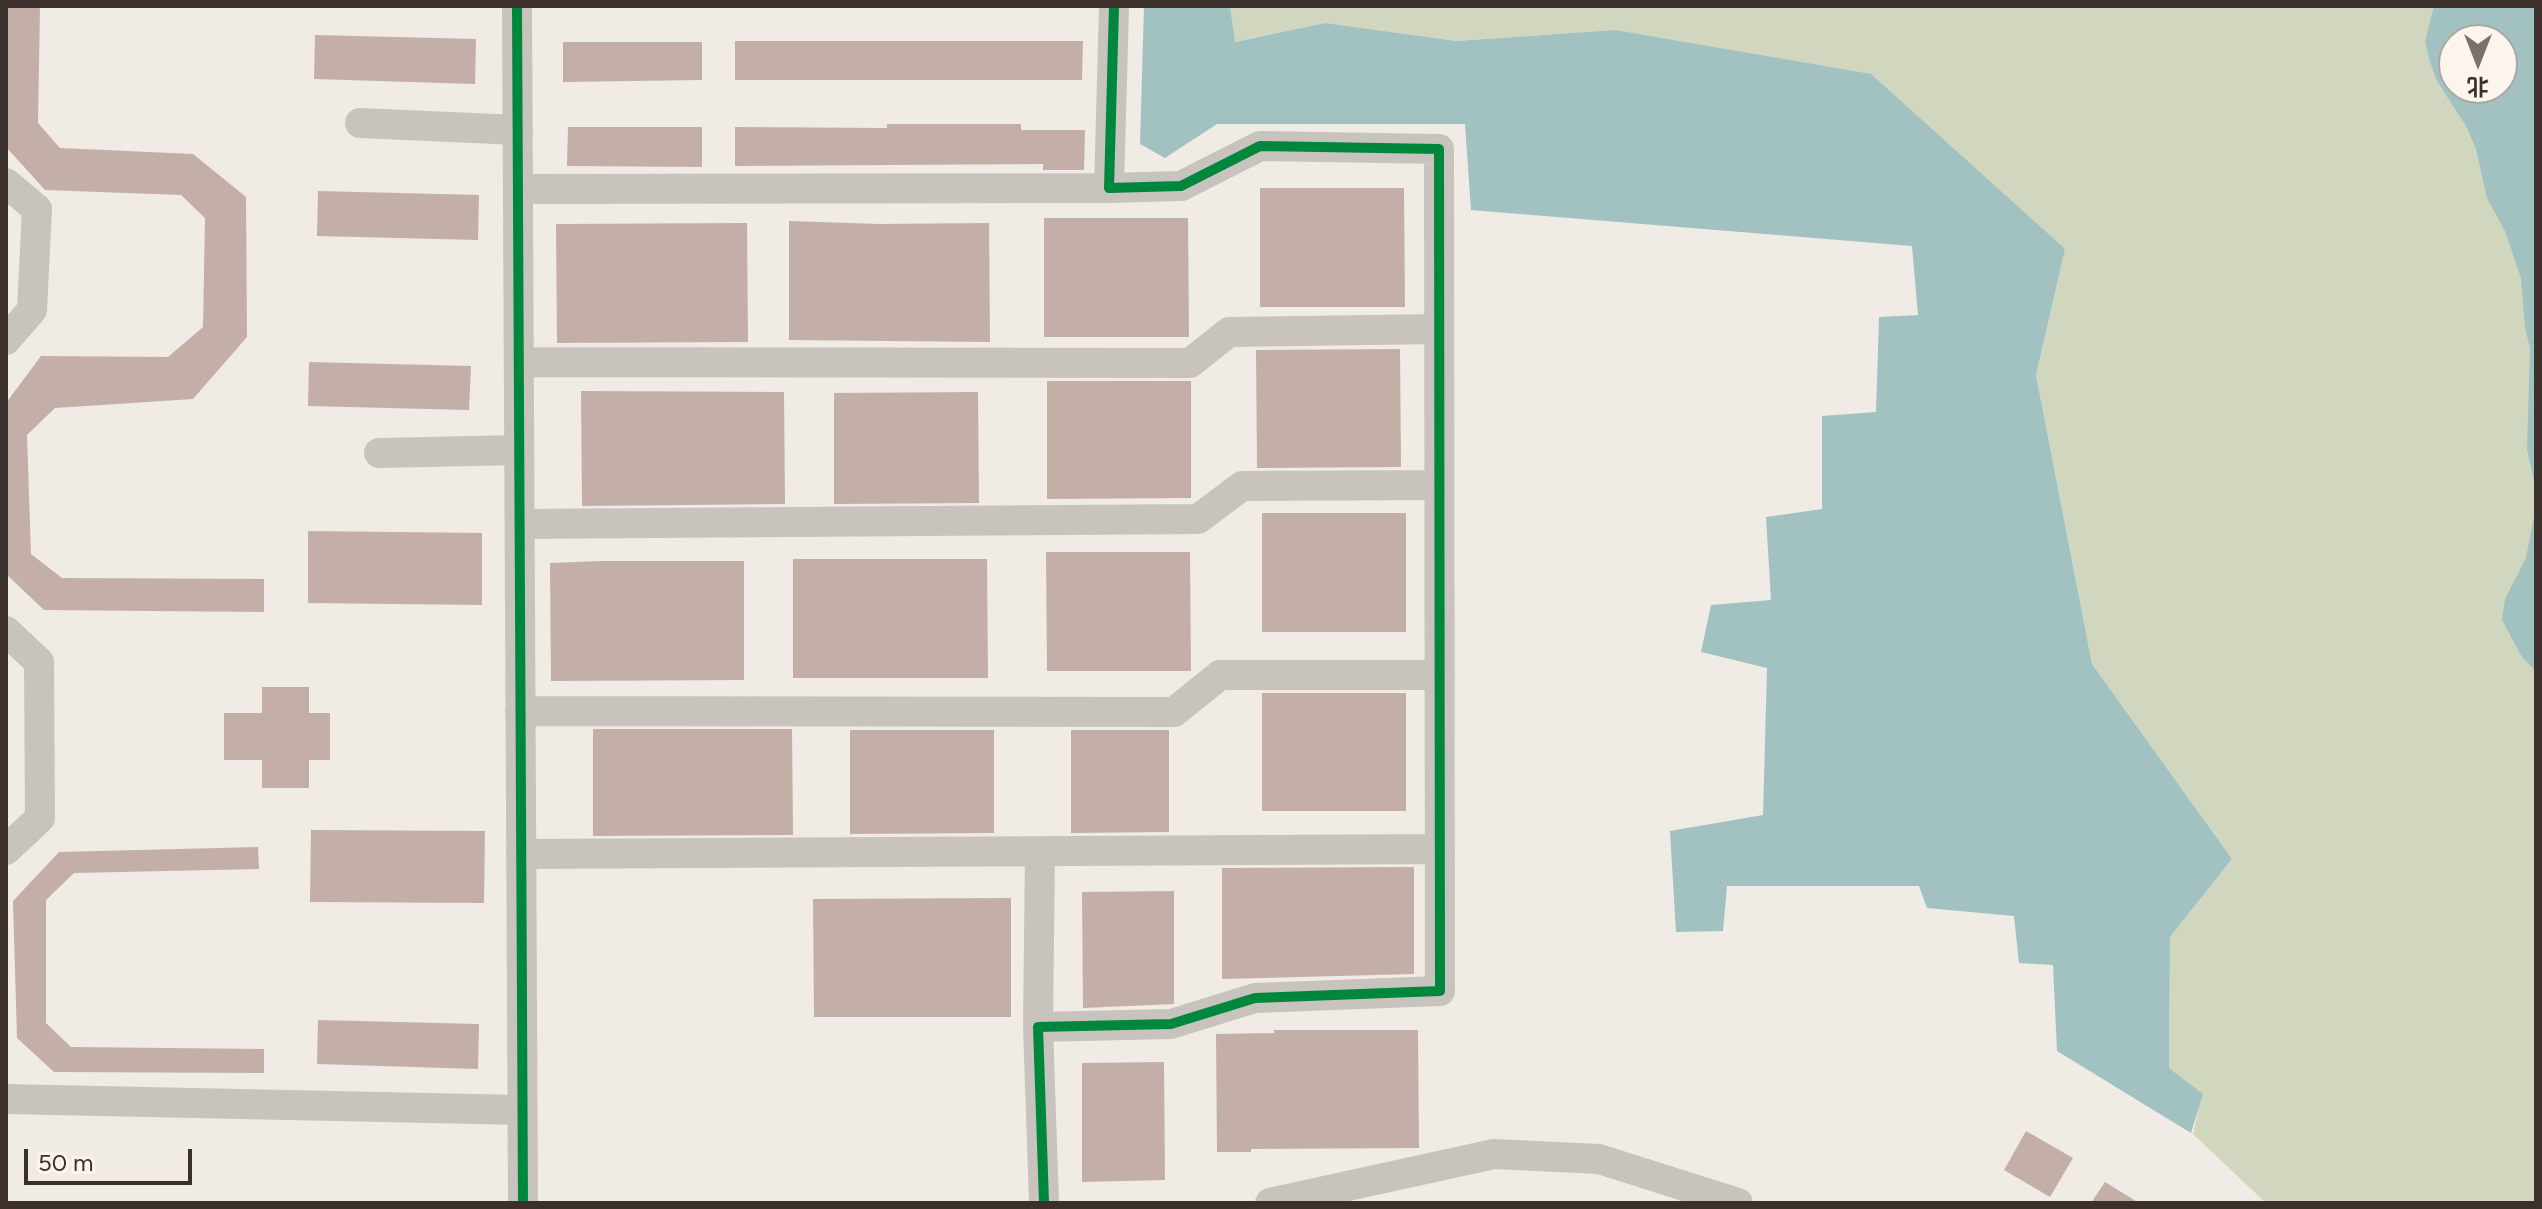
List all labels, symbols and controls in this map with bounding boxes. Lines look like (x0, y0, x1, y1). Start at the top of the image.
north arrow (2438, 24, 2518, 104)
text: 北 (2467, 73, 2489, 100)
scale bar (28, 1133, 196, 1183)
text: 50 m (38, 1148, 94, 1177)

